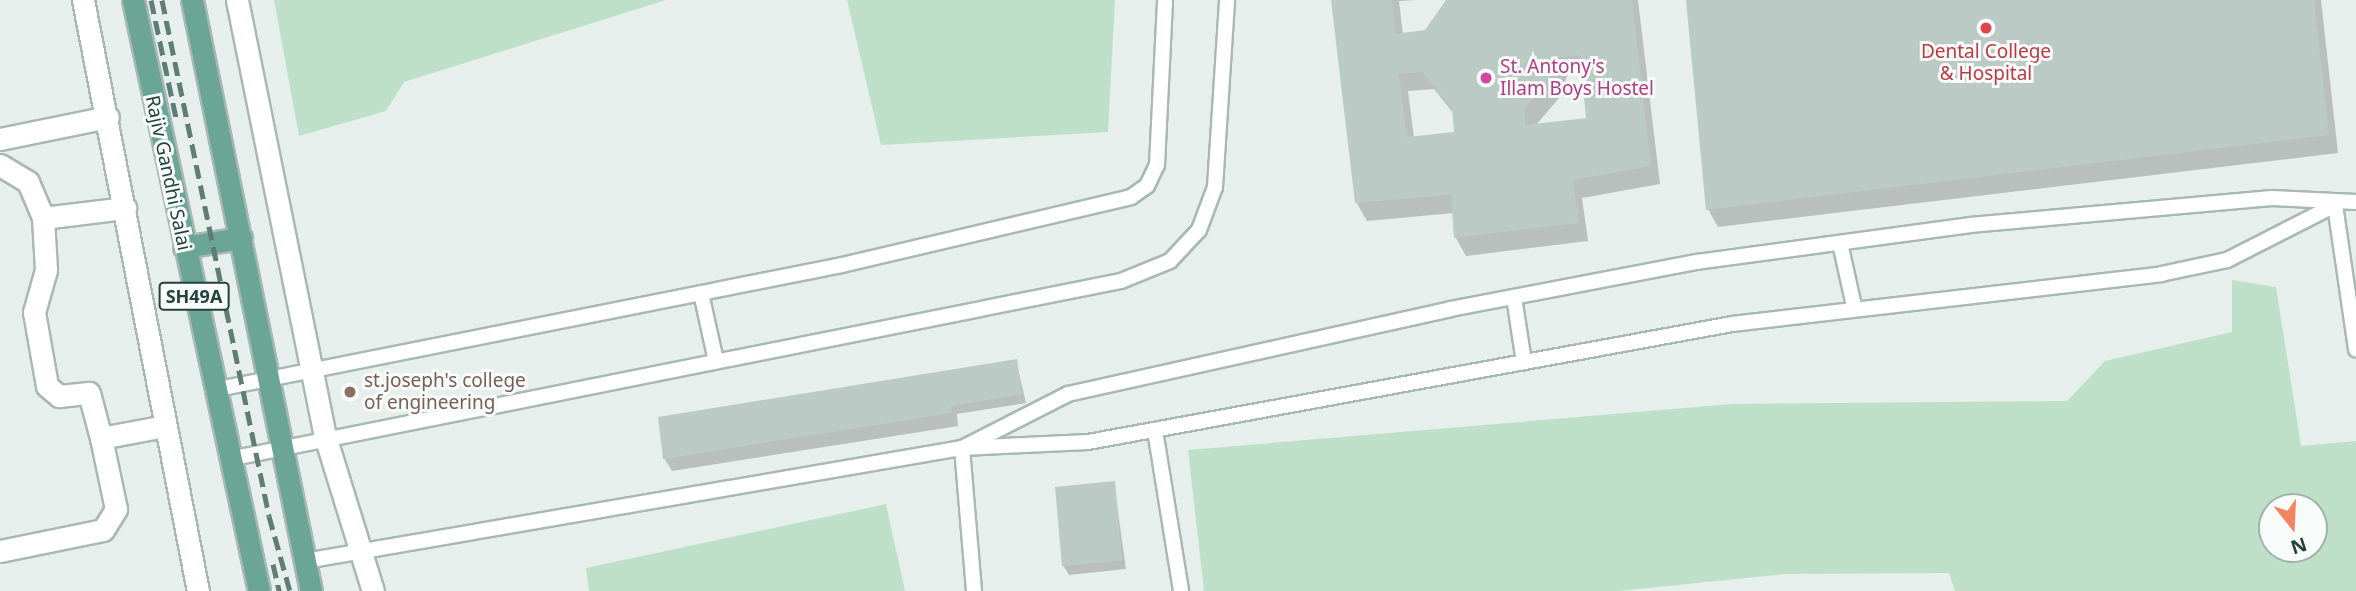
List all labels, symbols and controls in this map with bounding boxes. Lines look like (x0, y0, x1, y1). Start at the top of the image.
marker: Dental College & Hospital (1976, 18, 1996, 38)
place label: Dental College & Hospital (1921, 41, 2051, 85)
place label: St. Antony's Illam Boys Hostel (1500, 56, 1654, 100)
marker: St. Antony's Illam Boys Hostel (1478, 70, 1494, 86)
street label: Rajiv Gandhi Salai (140, 93, 196, 253)
road number: SH49A (157, 282, 231, 310)
place label: st.joseph's college of engineering (364, 370, 526, 414)
marker: st.joseph's college of engineering (342, 384, 358, 400)
north arrow (2258, 493, 2328, 563)
text: N (2288, 531, 2310, 561)

